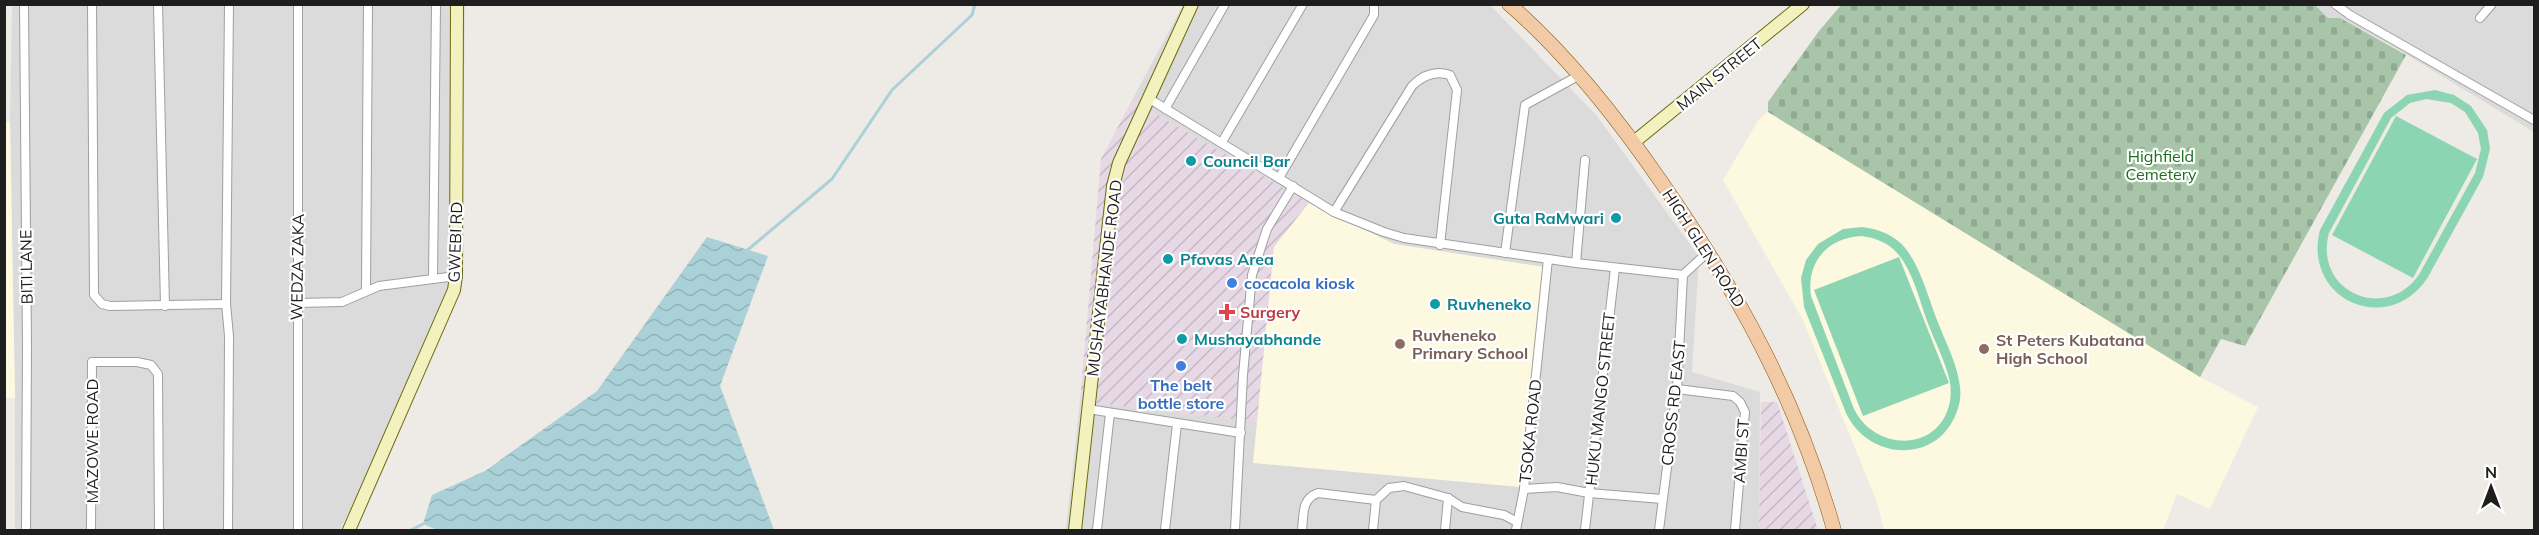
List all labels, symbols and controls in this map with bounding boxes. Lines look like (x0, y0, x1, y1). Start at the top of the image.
street label: MAIN STREET (1672, 33, 1766, 115)
park label: Highfield Cemetery (2126, 146, 2197, 184)
place label: Council Bar (1203, 151, 1291, 171)
marker: Council Bar (1184, 154, 1198, 168)
street label: MUSHAYABHANDE ROAD (1082, 179, 1126, 377)
street label: HIGH GLEN ROAD (1658, 185, 1750, 311)
street label: GWEBI RD (444, 201, 466, 283)
place label: Guta RaMwari (1493, 208, 1604, 228)
marker: Guta RaMwari (1609, 211, 1623, 225)
street label: WEDZA ZAKA (286, 213, 308, 321)
street label: BITI LANE (15, 230, 37, 304)
place label: Pfavas Area (1180, 249, 1274, 269)
marker: Pfavas Area (1161, 252, 1175, 266)
place label: cocacola kiosk (1244, 273, 1356, 293)
marker: cocacola kiosk (1225, 276, 1239, 290)
place label: Ruvheneko (1447, 294, 1531, 314)
marker: Ruvheneko (1428, 297, 1442, 311)
place label: Surgery (1240, 302, 1301, 322)
marker: Surgery (1218, 303, 1236, 321)
street label: HUKU MANGO STREET (1581, 311, 1619, 487)
place label: Ruvheneko Primary School (1412, 325, 1528, 363)
place label: Mushayabhande (1194, 329, 1321, 349)
place label: St Peters Kubatana High School (1996, 330, 2144, 368)
marker: Mushayabhande (1175, 332, 1189, 346)
marker: Ruvheneko Primary School (1393, 337, 1407, 351)
street label: CROSS RD EAST (1656, 339, 1690, 467)
marker: St Peters Kubatana High School (1977, 342, 1991, 356)
marker: The belt bottle store (1174, 359, 1188, 373)
place label: The belt bottle store (1138, 375, 1225, 413)
street label: TSOKA ROAD (1515, 378, 1545, 484)
street label: MAZOWE ROAD (82, 379, 102, 503)
street label: AMBI ST (1729, 418, 1753, 484)
north arrow (2461, 457, 2521, 517)
text: N (2485, 462, 2497, 482)

